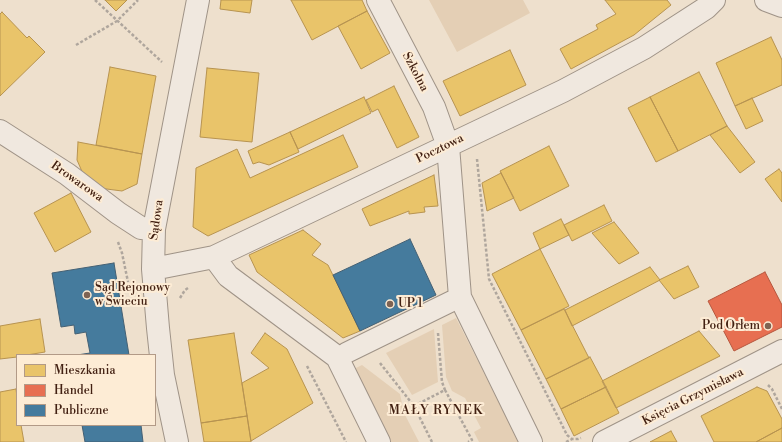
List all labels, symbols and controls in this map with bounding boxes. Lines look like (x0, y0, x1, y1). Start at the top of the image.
street label: Szkolna (399, 50, 431, 94)
street label: Pocztowa (414, 131, 466, 167)
street label: Browarowa (48, 159, 106, 205)
street label: Sądowa (147, 199, 167, 241)
place label: Sąd Rejonowy w Świeciu (95, 281, 170, 309)
marker: Sąd Rejonowy w Świeciu (82, 290, 92, 300)
place label: UP 1 (398, 297, 423, 311)
marker: UP 1 (385, 299, 395, 309)
place label: Pod Orłem (702, 319, 760, 333)
marker: Pod Orłem (763, 321, 773, 331)
legend (16, 354, 156, 426)
text: Mieszkania (54, 363, 116, 378)
street label: Księcia Grzymisława (640, 365, 746, 429)
text: Handel (54, 383, 93, 398)
text: Publiczne (54, 403, 109, 418)
district label: MAŁY RYNEK (388, 403, 484, 419)

